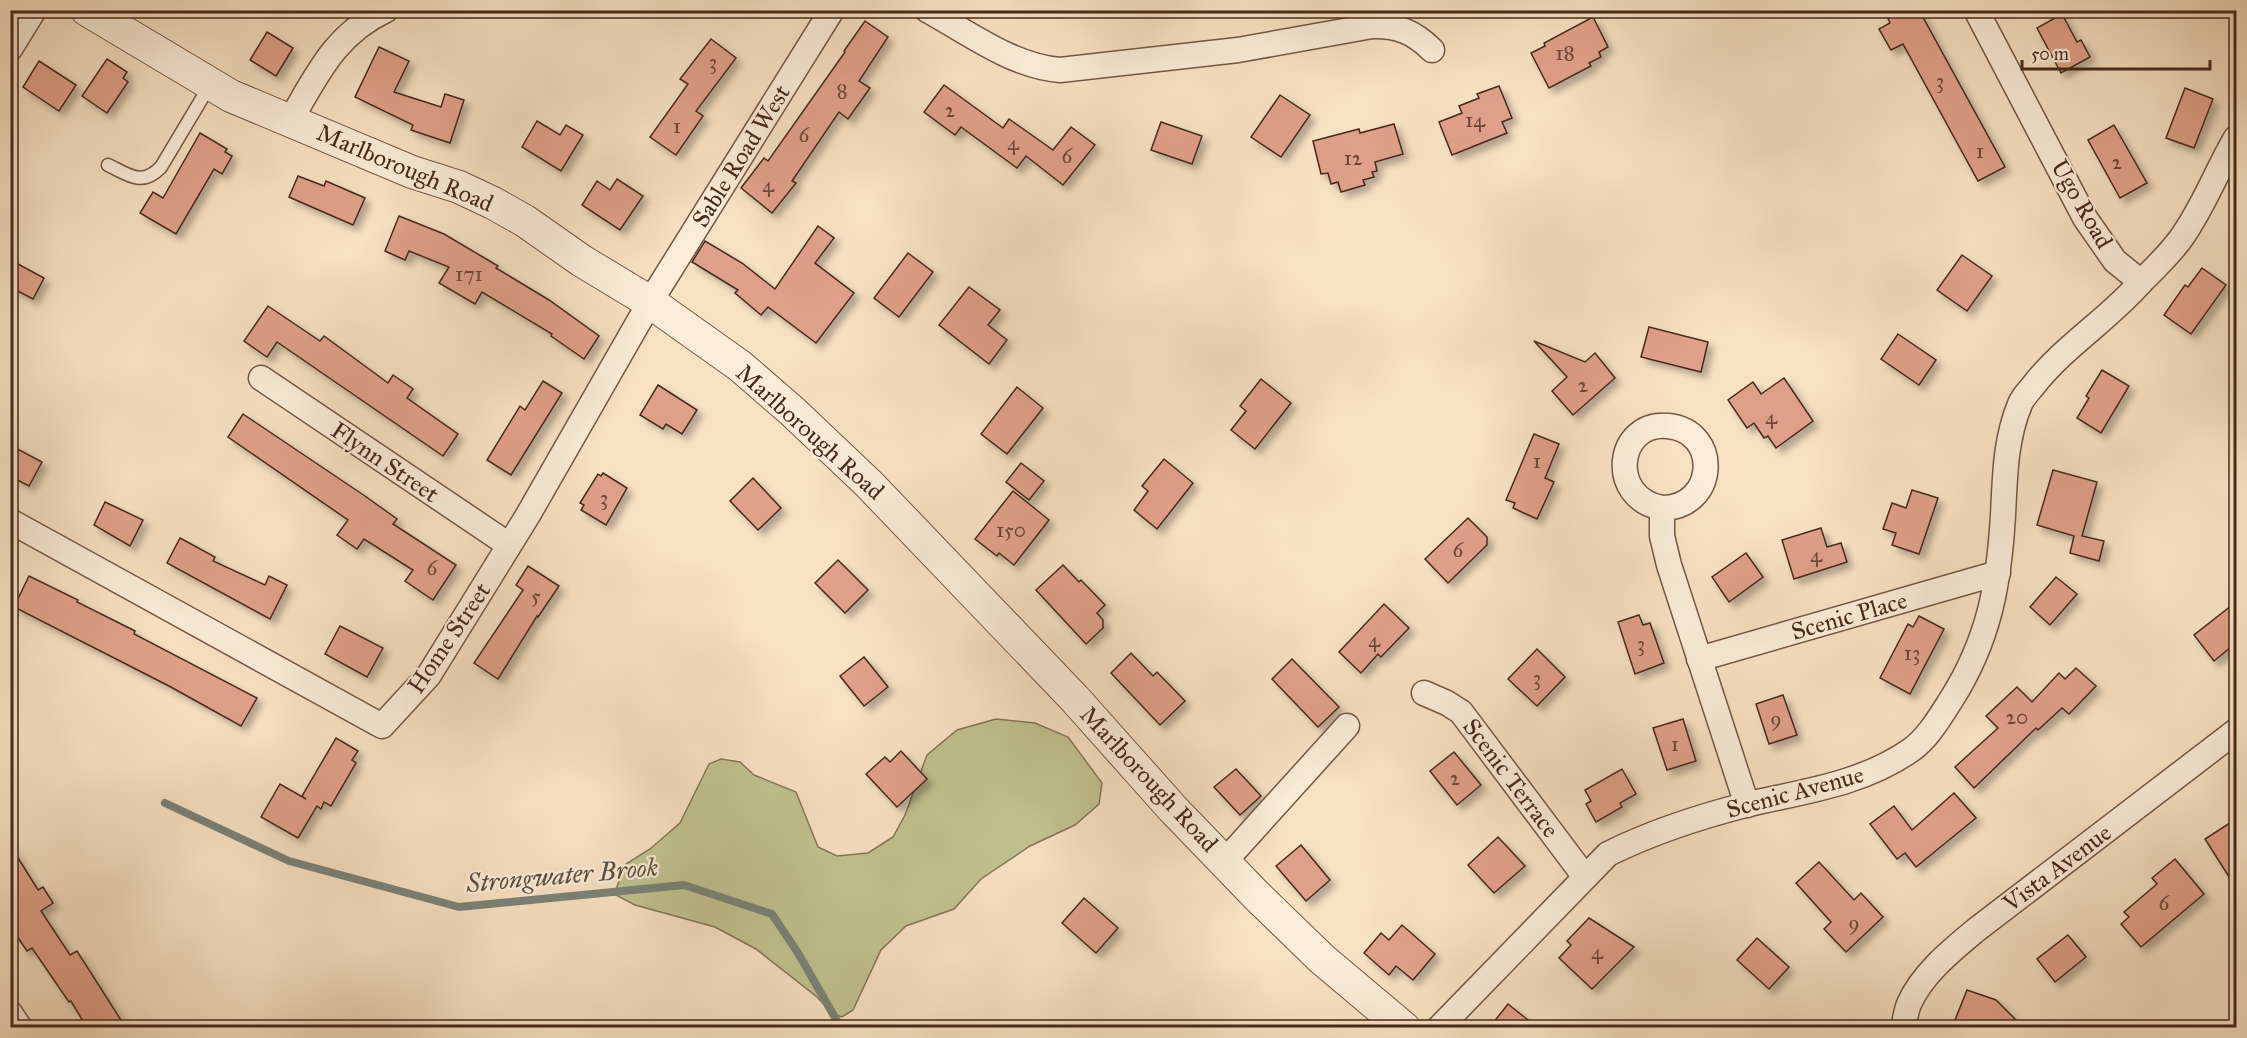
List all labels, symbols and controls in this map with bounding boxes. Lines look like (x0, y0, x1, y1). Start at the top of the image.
scale bar (2022, 33, 2210, 71)
house number: 18 (1555, 40, 1575, 66)
text: 50 m (2031, 43, 2069, 65)
house number: 3 (709, 49, 717, 75)
house number: 3 (1936, 68, 1944, 94)
house number: 8 (836, 78, 848, 104)
street label: Sable Road West (685, 79, 797, 233)
house number: 2 (945, 97, 956, 123)
house number: 14 (1465, 107, 1486, 133)
house number: 1 (673, 113, 681, 139)
street label: Marlborough Road (312, 117, 498, 219)
house number: 6 (799, 122, 811, 148)
house number: 4 (1007, 130, 1020, 156)
house number: 1 (1976, 138, 1984, 164)
house number: 6 (1062, 143, 1074, 169)
house number: 12 (1344, 145, 1363, 171)
house number: 2 (2112, 149, 2123, 175)
street label: Ugo Road (2044, 154, 2120, 254)
house number: 4 (762, 172, 775, 198)
house number: 171 (455, 261, 483, 287)
street label: Marlborough Road (730, 358, 890, 506)
house number: 2 (1578, 372, 1589, 398)
house number: 4 (1765, 404, 1778, 430)
street label: Flynn Street (325, 415, 445, 509)
house number: 1 (1533, 448, 1541, 474)
house number: 3 (600, 485, 608, 511)
house number: 150 (996, 517, 1026, 543)
house number: 6 (1453, 537, 1465, 563)
house number: 4 (1810, 542, 1823, 568)
house number: 6 (427, 555, 439, 581)
street label: Home Street (401, 576, 497, 699)
house number: 5 (531, 583, 541, 609)
street label: Scenic Place (1788, 585, 1910, 647)
house number: 4 (1368, 627, 1381, 653)
house number: 3 (1637, 631, 1645, 657)
house number: 13 (1904, 640, 1920, 666)
house number: 3 (1533, 665, 1541, 691)
street label: Marlborough Road (1074, 700, 1224, 858)
house number: 20 (2006, 704, 2028, 730)
house number: 9 (1770, 706, 1782, 732)
street label: Scenic Terrace (1456, 712, 1566, 844)
house number: 1 (1671, 731, 1679, 757)
street label: Scenic Avenue (1723, 759, 1867, 825)
house number: 2 (1450, 765, 1461, 791)
street label: Vista Avenue (1996, 818, 2117, 919)
water label: Strongwater Brook (464, 851, 660, 899)
house number: 6 (2159, 890, 2171, 916)
house number: 9 (1848, 910, 1860, 936)
house number: 4 (1591, 939, 1604, 965)

